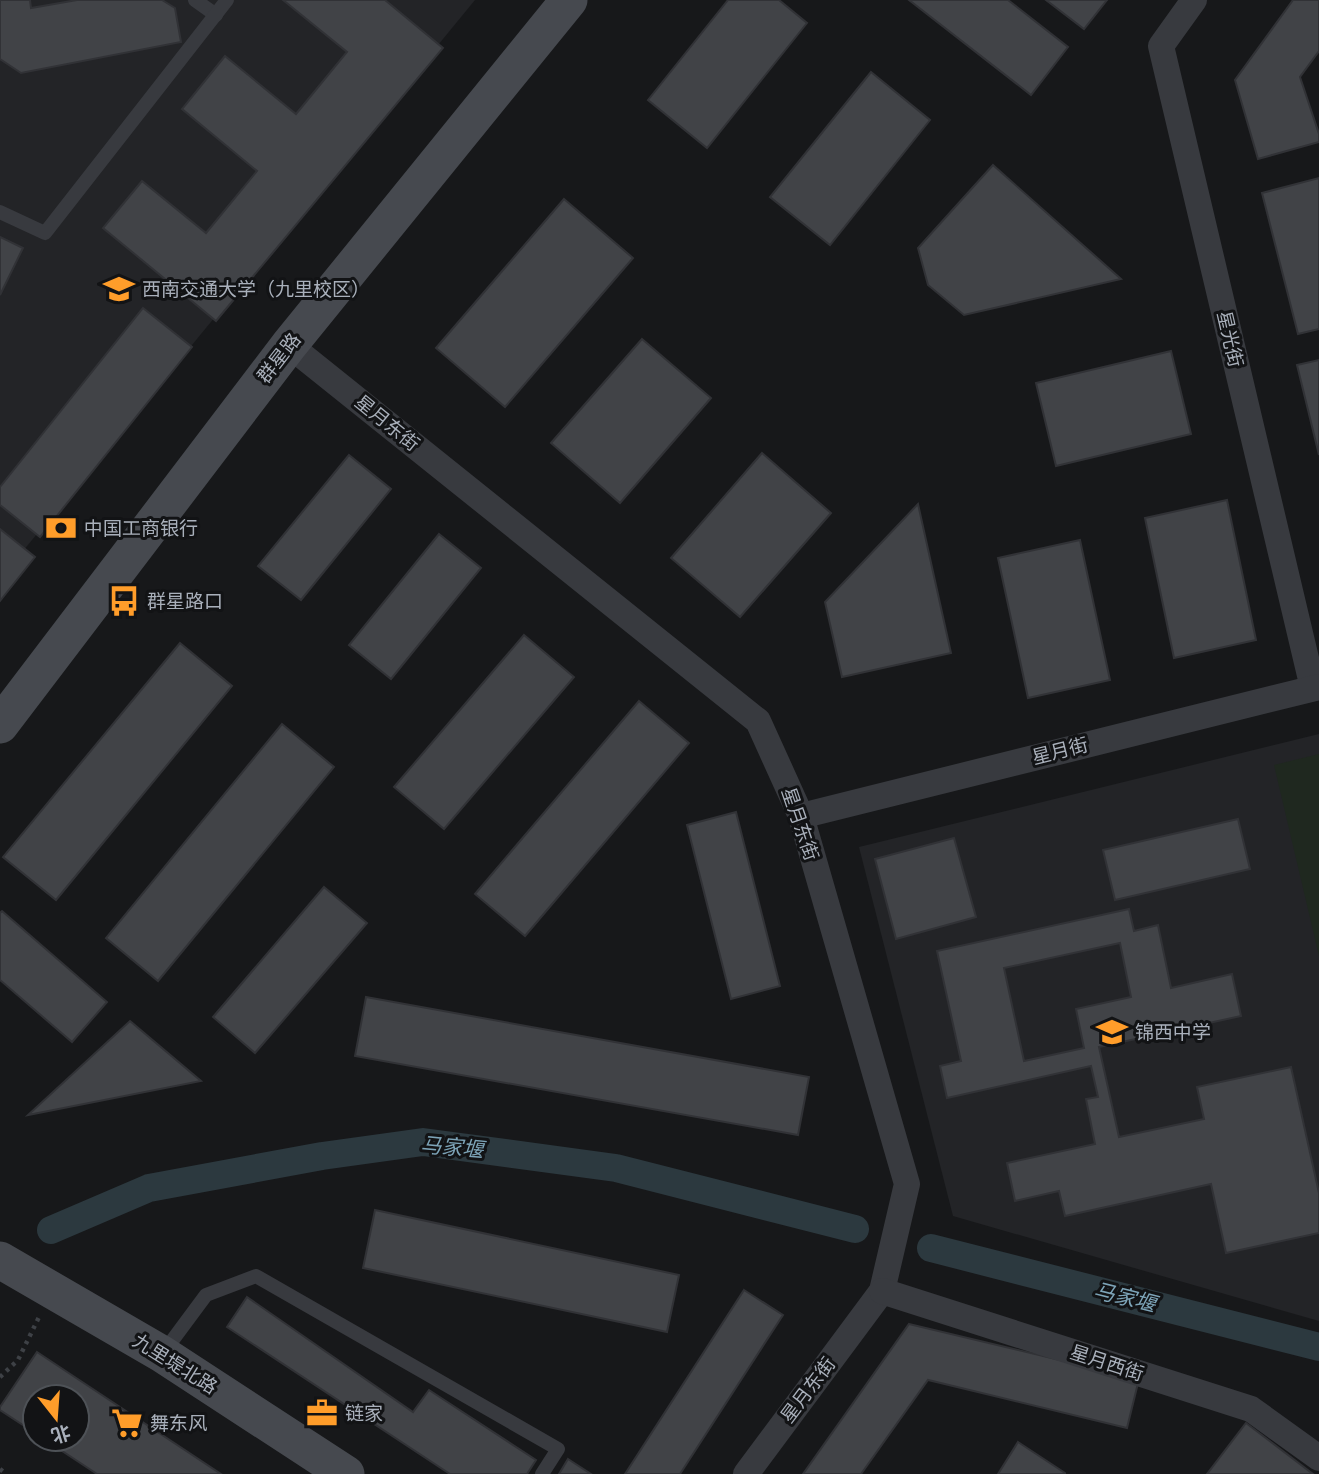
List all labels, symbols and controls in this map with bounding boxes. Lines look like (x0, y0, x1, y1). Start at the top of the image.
school or university icon: 西南交通大学（九里校区） (102, 272, 136, 306)
place label: 西南交通大学（九里校区） (142, 278, 370, 301)
street label: 星光街 (1212, 309, 1248, 369)
street label: 群星路 (252, 328, 306, 388)
street label: 星月东街 (350, 390, 424, 456)
bank icon: 中国工商银行 (44, 511, 78, 545)
place label: 中国工商银行 (84, 517, 198, 540)
bus stop icon: 群星路口 (107, 584, 141, 618)
place label: 群星路口 (147, 590, 223, 613)
street label: 星月街 (1030, 733, 1090, 769)
street label: 星月东街 (777, 784, 823, 864)
school or university icon: 锦西中学 (1095, 1015, 1129, 1049)
place label: 锦西中学 (1135, 1021, 1211, 1044)
water label: 马家堰 (420, 1132, 487, 1162)
water label: 马家堰 (1091, 1277, 1161, 1317)
street label: 九里堤北路 (129, 1329, 221, 1399)
street label: 星月西街 (1067, 1340, 1147, 1386)
street label: 星月东街 (776, 1353, 840, 1427)
north arrow (21, 1383, 91, 1453)
office icon: 链家 (305, 1396, 339, 1430)
place label: 链家 (345, 1402, 383, 1425)
supermarket icon: 舞东风 (110, 1406, 144, 1440)
place label: 舞东风 (150, 1412, 207, 1435)
text: 北 (48, 1420, 73, 1448)

